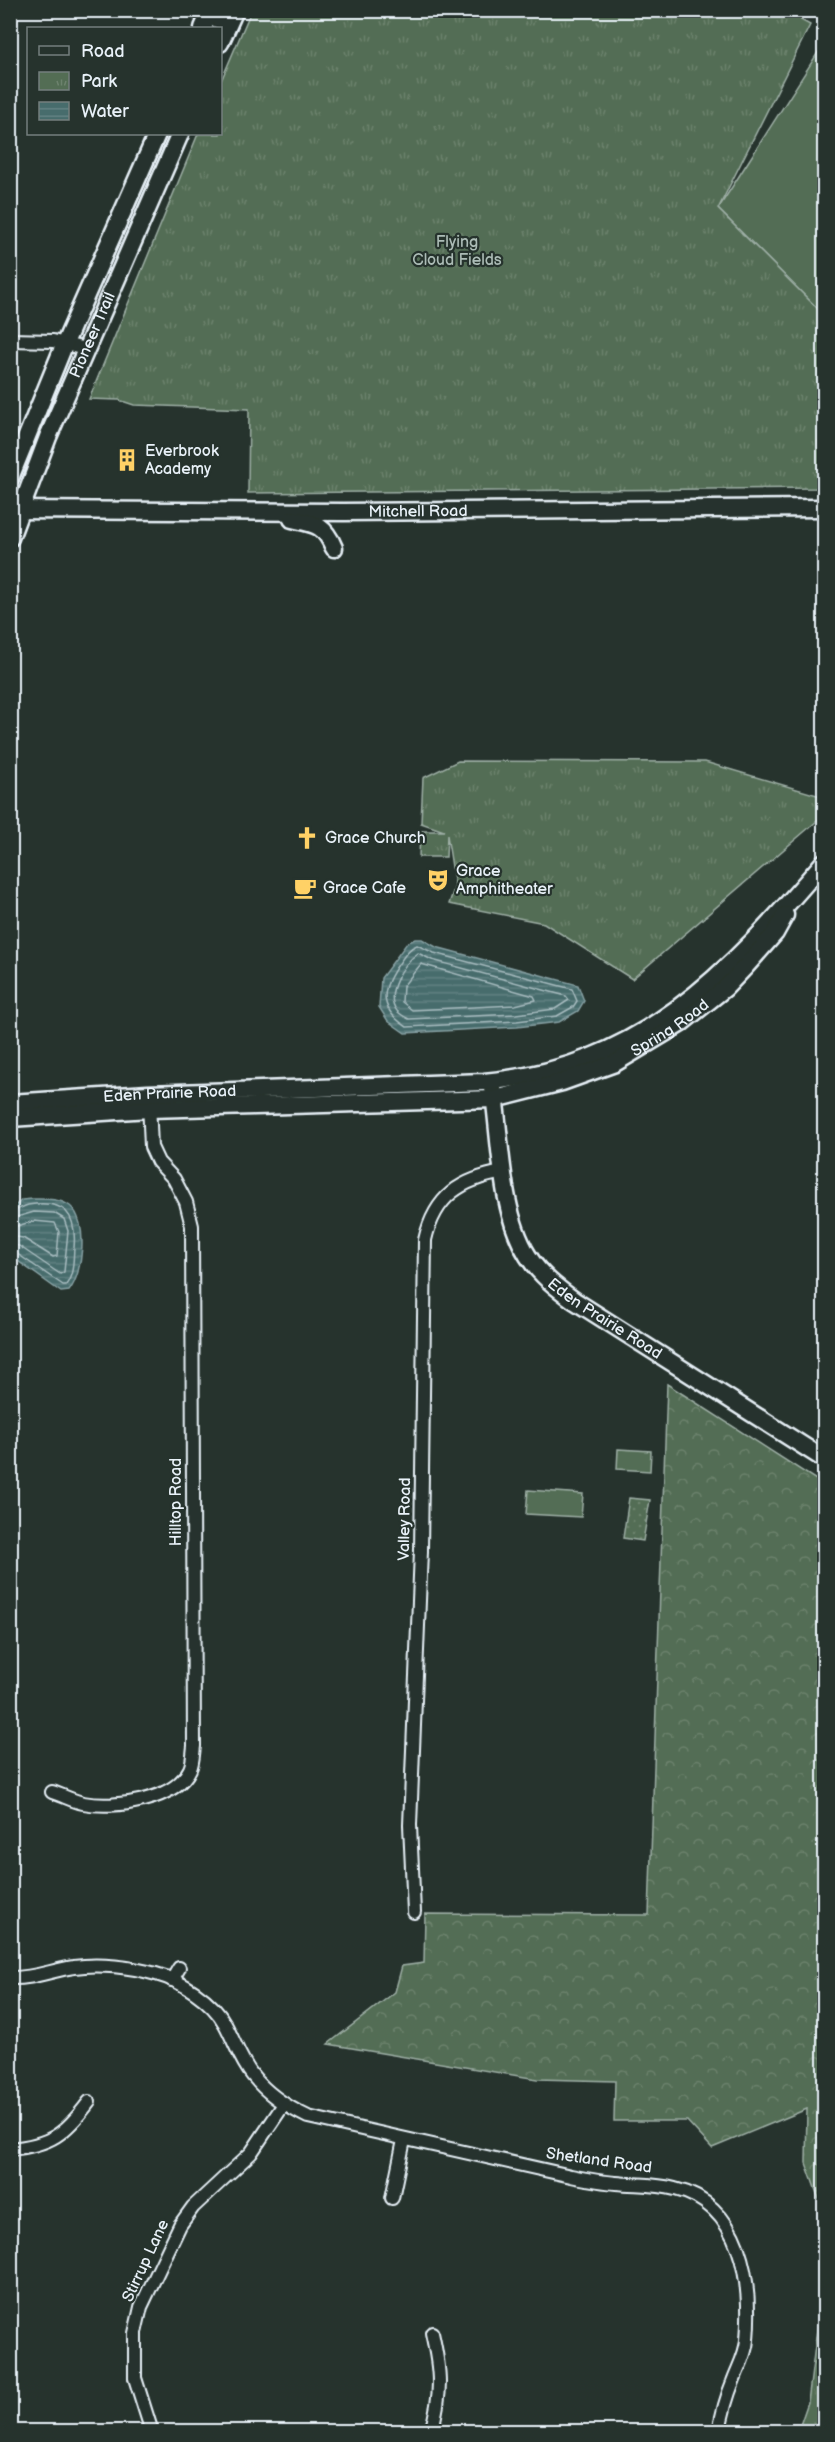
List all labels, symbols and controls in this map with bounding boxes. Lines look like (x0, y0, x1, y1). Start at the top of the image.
legend (27, 27, 222, 135)
text: Road (81, 41, 125, 62)
text: Park (81, 71, 117, 92)
text: Water (81, 101, 129, 122)
park label: Flying Cloud Fields (412, 233, 502, 270)
street label: Pioneer Trail (65, 290, 119, 381)
place label: Everbrook Academy (145, 442, 219, 479)
building icon: Everbrook Academy (114, 447, 140, 473)
street label: Mitchell Road (368, 501, 468, 521)
church icon: Grace Church (294, 825, 320, 851)
place label: Grace Church (325, 829, 426, 848)
place label: Grace Amphitheater (456, 862, 553, 899)
theatre icon: Grace Amphitheater (425, 867, 451, 893)
cafe icon: Grace Cafe (292, 875, 318, 901)
place label: Grace Cafe (323, 879, 407, 898)
street label: Spring Road (627, 995, 713, 1061)
street label: Eden Prairie Road (103, 1081, 236, 1106)
street label: Eden Prairie Road (544, 1274, 665, 1363)
street label: Hilltop Road (167, 1458, 186, 1546)
street label: Valley Road (395, 1477, 415, 1561)
street label: Shetland Road (545, 2144, 653, 2178)
street label: Stirrup Lane (119, 2216, 174, 2305)

